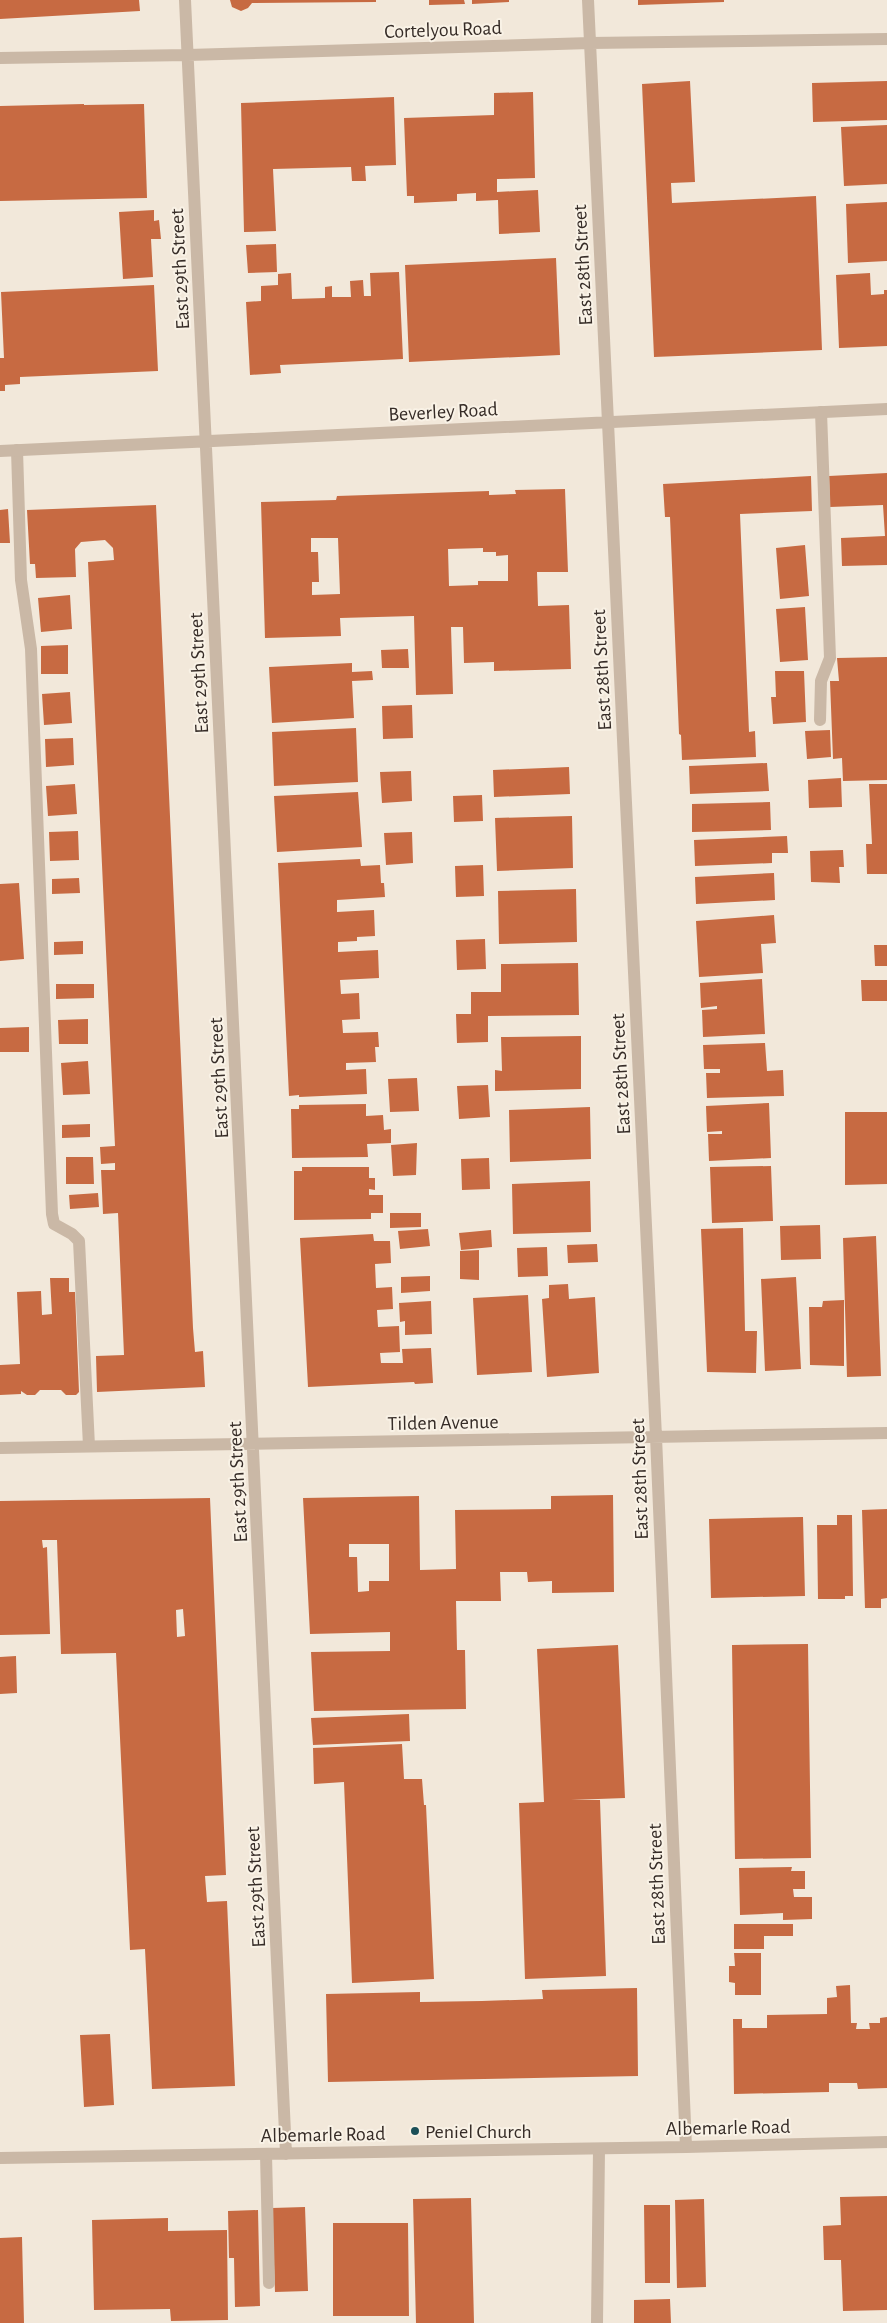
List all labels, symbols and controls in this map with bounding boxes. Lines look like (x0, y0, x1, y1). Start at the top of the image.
street label: Cortelyou Road (384, 18, 502, 42)
street label: East 28th Street (570, 203, 596, 326)
street label: East 29th Street (167, 207, 193, 330)
street label: Beverley Road (388, 399, 498, 425)
street label: East 28th Street (589, 608, 615, 731)
street label: East 29th Street (186, 611, 212, 734)
street label: East 28th Street (608, 1012, 634, 1135)
street label: East 29th Street (206, 1016, 232, 1139)
street label: Tilden Avenue (387, 1412, 499, 1434)
street label: East 28th Street (628, 1417, 652, 1540)
street label: East 29th Street (225, 1420, 251, 1543)
street label: East 28th Street (645, 1822, 669, 1945)
street label: East 29th Street (243, 1825, 269, 1948)
street label: Albemarle Road (665, 2117, 791, 2139)
place label: Peniel Church (425, 2122, 532, 2142)
street label: Albemarle Road (260, 2124, 386, 2146)
marker: Peniel Church (409, 2125, 421, 2137)

